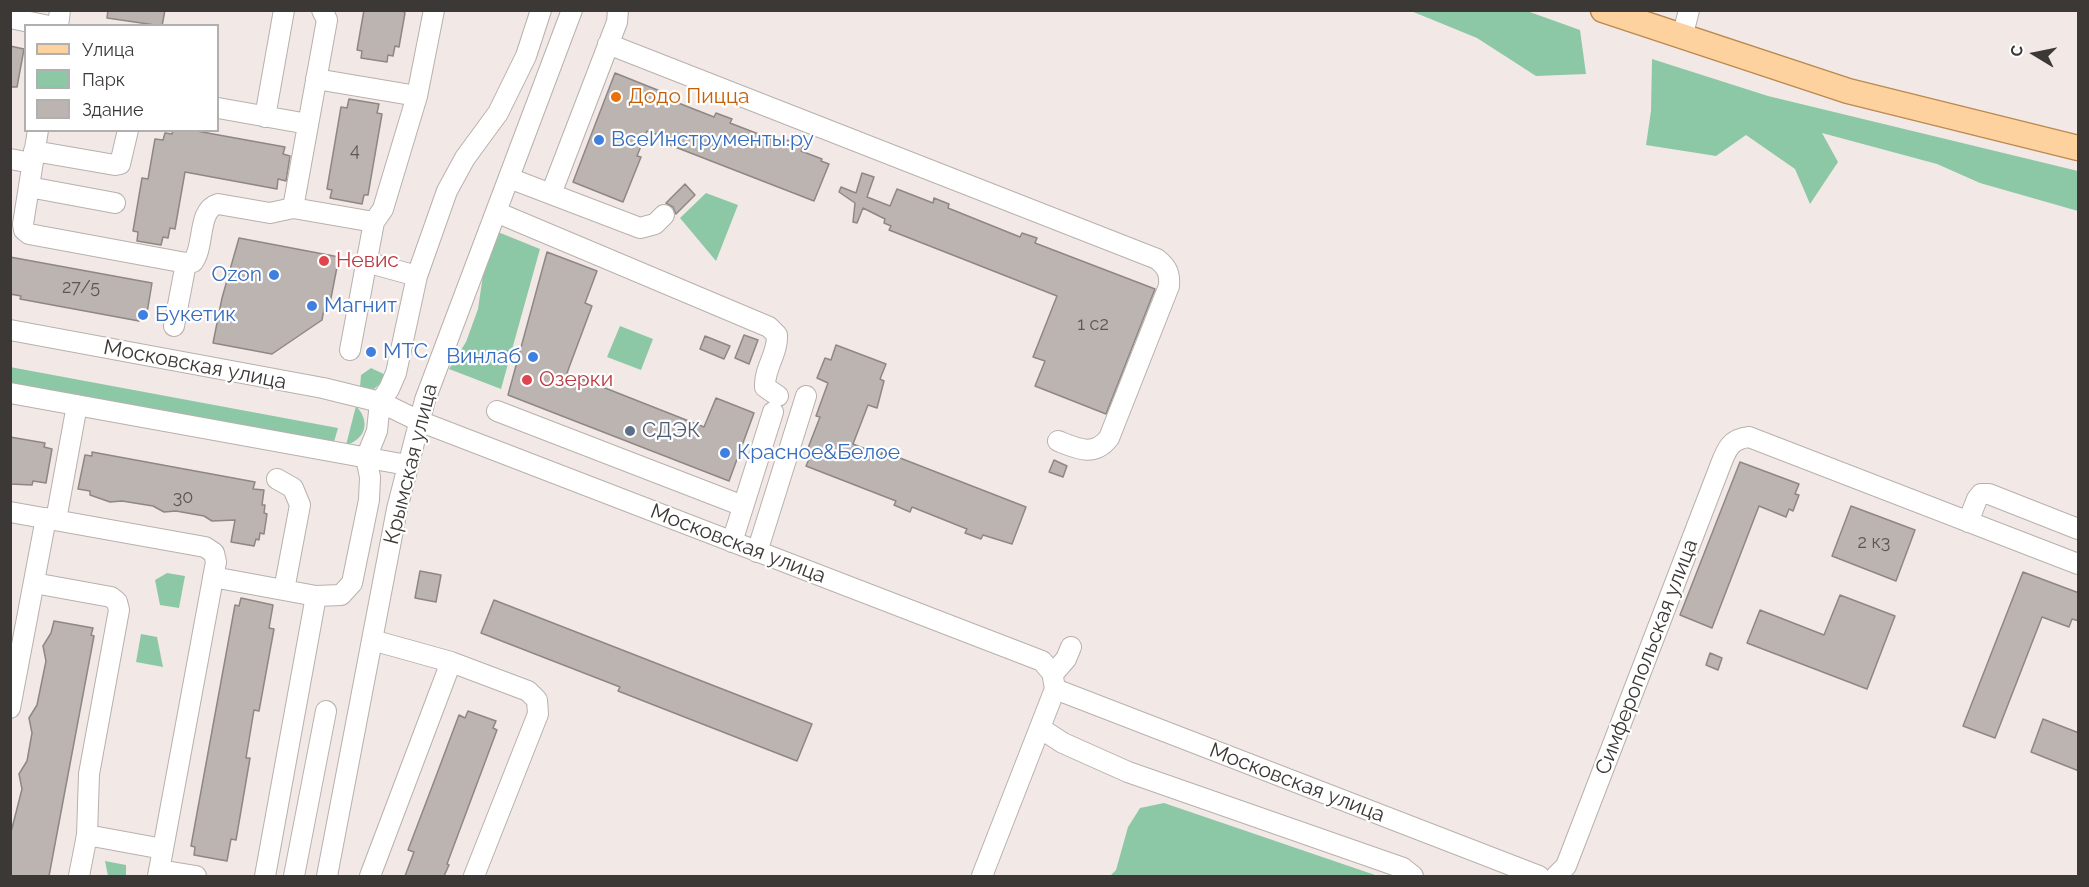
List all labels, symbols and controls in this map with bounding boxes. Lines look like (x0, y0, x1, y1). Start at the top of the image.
legend (24, 24, 219, 132)
north arrow (2005, 24, 2065, 84)
text: Улица (82, 39, 134, 60)
text: С (2006, 44, 2027, 58)
text: Парк (82, 69, 125, 90)
place label: Додо Пицца (628, 84, 749, 110)
marker: Додо Пицца (609, 90, 623, 104)
text: Здание (82, 99, 144, 120)
place label: ВсеИнструменты.ру (611, 127, 814, 153)
marker: ВсеИнструменты.ру (592, 133, 606, 147)
house number: 4 (350, 140, 360, 162)
place label: Невис (336, 248, 399, 274)
marker: Невис (317, 254, 331, 268)
place label: Ozon (211, 262, 262, 288)
marker: Ozon (267, 268, 281, 282)
house number: 27/5 (62, 277, 100, 299)
place label: Магнит (324, 293, 397, 319)
marker: Магнит (305, 299, 319, 313)
place label: Букетик (155, 302, 236, 328)
marker: Букетик (136, 308, 150, 322)
house number: 1 с2 (1077, 314, 1109, 336)
street label: Московская улица (101, 335, 289, 395)
place label: МТС (383, 339, 428, 365)
place label: Винлаб (446, 344, 521, 370)
marker: МТС (364, 345, 378, 359)
marker: Винлаб (526, 350, 540, 364)
place label: Озерки (539, 367, 613, 393)
marker: Озерки (520, 373, 534, 387)
street label: Крымская улица (379, 381, 443, 547)
place label: СДЭК (642, 418, 700, 444)
marker: СДЭК (623, 424, 637, 438)
place label: Красное&Белое (737, 440, 900, 466)
marker: Красное&Белое (718, 446, 732, 460)
house number: 30 (173, 487, 193, 509)
street label: Московская улица (647, 499, 829, 589)
house number: 2 к3 (1858, 532, 1890, 554)
street label: Симферопольская улица (1590, 536, 1704, 778)
street label: Московская улица (1206, 738, 1388, 828)

